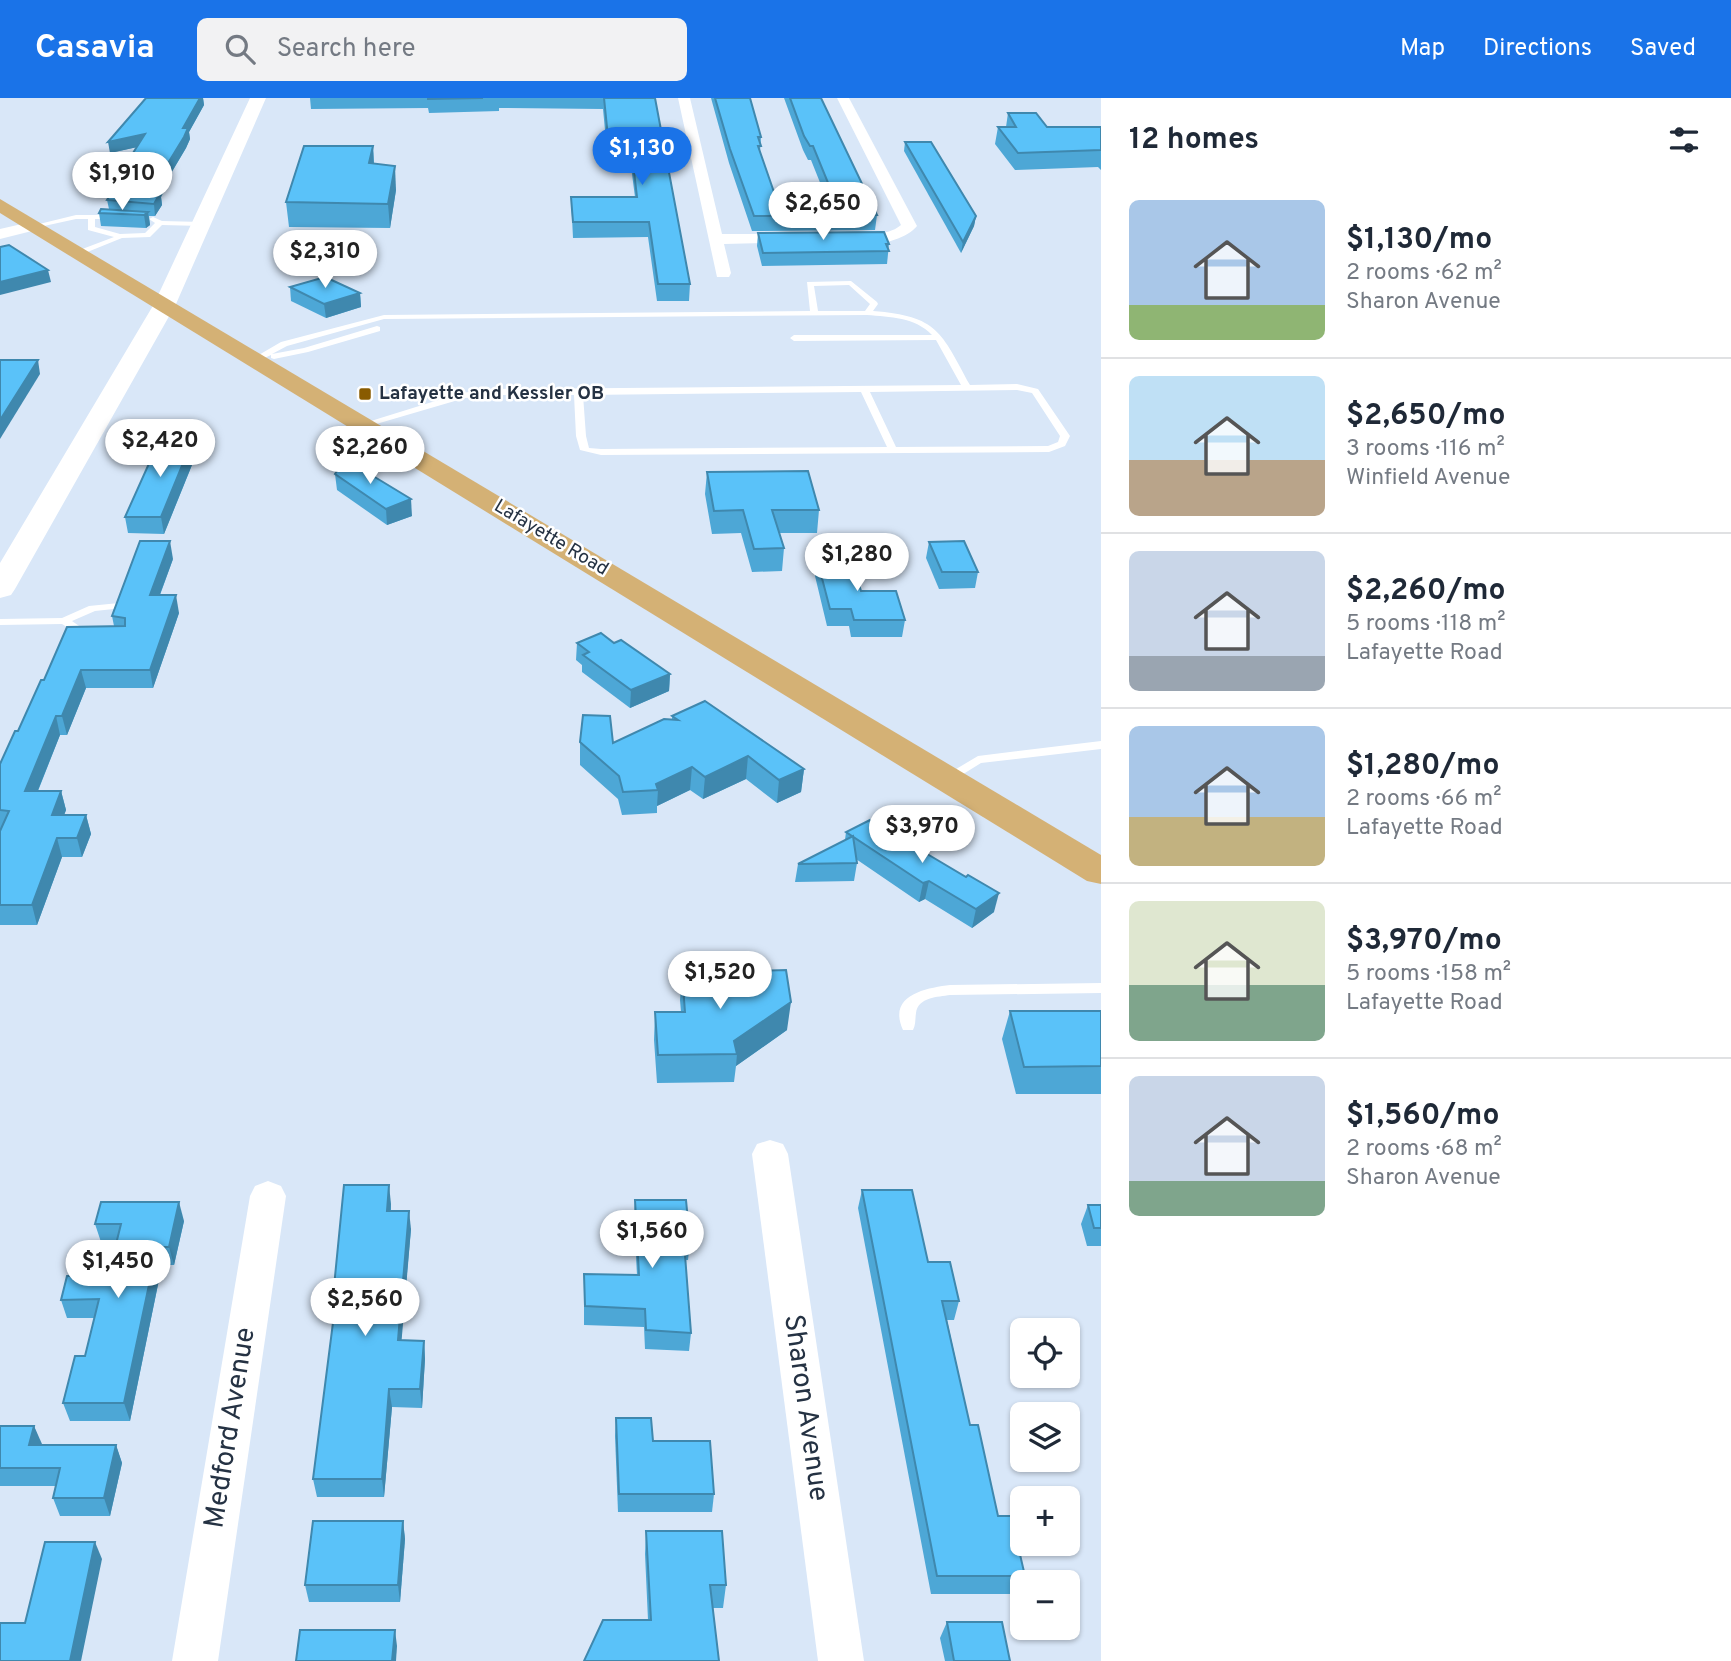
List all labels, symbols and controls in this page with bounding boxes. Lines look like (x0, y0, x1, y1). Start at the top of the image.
search box (197, 18, 687, 81)
text: Casavia (35, 28, 155, 70)
icon: search (221, 30, 259, 68)
text: Search here (277, 33, 416, 66)
text: Map (1400, 34, 1445, 64)
text: Directions (1483, 34, 1592, 64)
text: Saved (1630, 34, 1696, 64)
icon: filters (1665, 121, 1703, 159)
text: 12 homes (1129, 122, 1259, 159)
pin: $1,130 (585, 127, 699, 187)
text: $1,130 (609, 135, 675, 164)
pin: $1,910 (65, 152, 179, 212)
text: $1,910 (88, 160, 156, 189)
pin: $2,650 (766, 183, 880, 242)
text: $2,650 (785, 190, 861, 219)
text: $1,130/mo (1346, 222, 1492, 259)
icon: home (1185, 228, 1269, 312)
pin: $2,310 (268, 230, 382, 290)
text: $2,310 (289, 238, 361, 267)
text: 2 rooms · 62 m² (1346, 259, 1502, 288)
text: Sharon Avenue (1346, 288, 1501, 317)
place label: Lafayette and Kessler OB (379, 382, 604, 406)
marker: Lafayette and Kessler OB (357, 386, 373, 402)
text: $2,650/mo (1346, 398, 1506, 435)
icon: home (1185, 404, 1269, 488)
pin: $2,420 (103, 420, 217, 479)
pin: $2,260 (313, 426, 427, 486)
text: $2,420 (121, 427, 199, 456)
text: $2,260 (332, 434, 409, 463)
text: 3 rooms · 116 m² (1346, 435, 1505, 464)
text: Winfield Avenue (1346, 464, 1510, 493)
street label: Lafayette Road (489, 494, 613, 582)
pin: $1,280 (800, 533, 914, 593)
text: $1,280 (821, 541, 893, 570)
text: $2,260/mo (1346, 573, 1506, 610)
icon: home (1185, 579, 1269, 663)
text: 5 rooms · 118 m² (1346, 610, 1505, 639)
text: Lafayette Road (1346, 639, 1503, 668)
text: $1,280/mo (1346, 748, 1500, 785)
icon: home (1185, 754, 1269, 838)
text: 2 rooms · 66 m² (1346, 785, 1502, 814)
pin: $3,970 (865, 806, 979, 865)
text: $3,970 (885, 813, 959, 842)
text: Lafayette Road (1346, 814, 1503, 843)
text: $3,970/mo (1346, 923, 1502, 960)
icon: home (1185, 929, 1269, 1013)
pin: $1,520 (663, 951, 777, 1011)
text: $1,520 (684, 959, 756, 988)
text: 5 rooms · 158 m² (1346, 960, 1511, 989)
text: Lafayette Road (1346, 989, 1503, 1018)
text: $1,560/mo (1346, 1098, 1500, 1135)
icon: home (1185, 1104, 1269, 1188)
text: 2 rooms · 68 m² (1346, 1135, 1502, 1164)
text: Sharon Avenue (1346, 1164, 1501, 1193)
pin: $1,560 (595, 1210, 709, 1270)
text: $1,560 (616, 1218, 688, 1247)
pin: $1,450 (61, 1240, 175, 1300)
text: $1,450 (82, 1248, 154, 1277)
pin: $2,560 (308, 1278, 422, 1338)
text: $2,560 (327, 1286, 403, 1315)
street label: Sharon Avenue (774, 1312, 836, 1504)
map controls (1010, 1318, 1080, 1640)
button: locate (1010, 1318, 1080, 1388)
street label: Medford Avenue (197, 1325, 265, 1531)
button: layers (1010, 1402, 1080, 1472)
button: + (1010, 1486, 1080, 1556)
button: − (1010, 1570, 1080, 1640)

